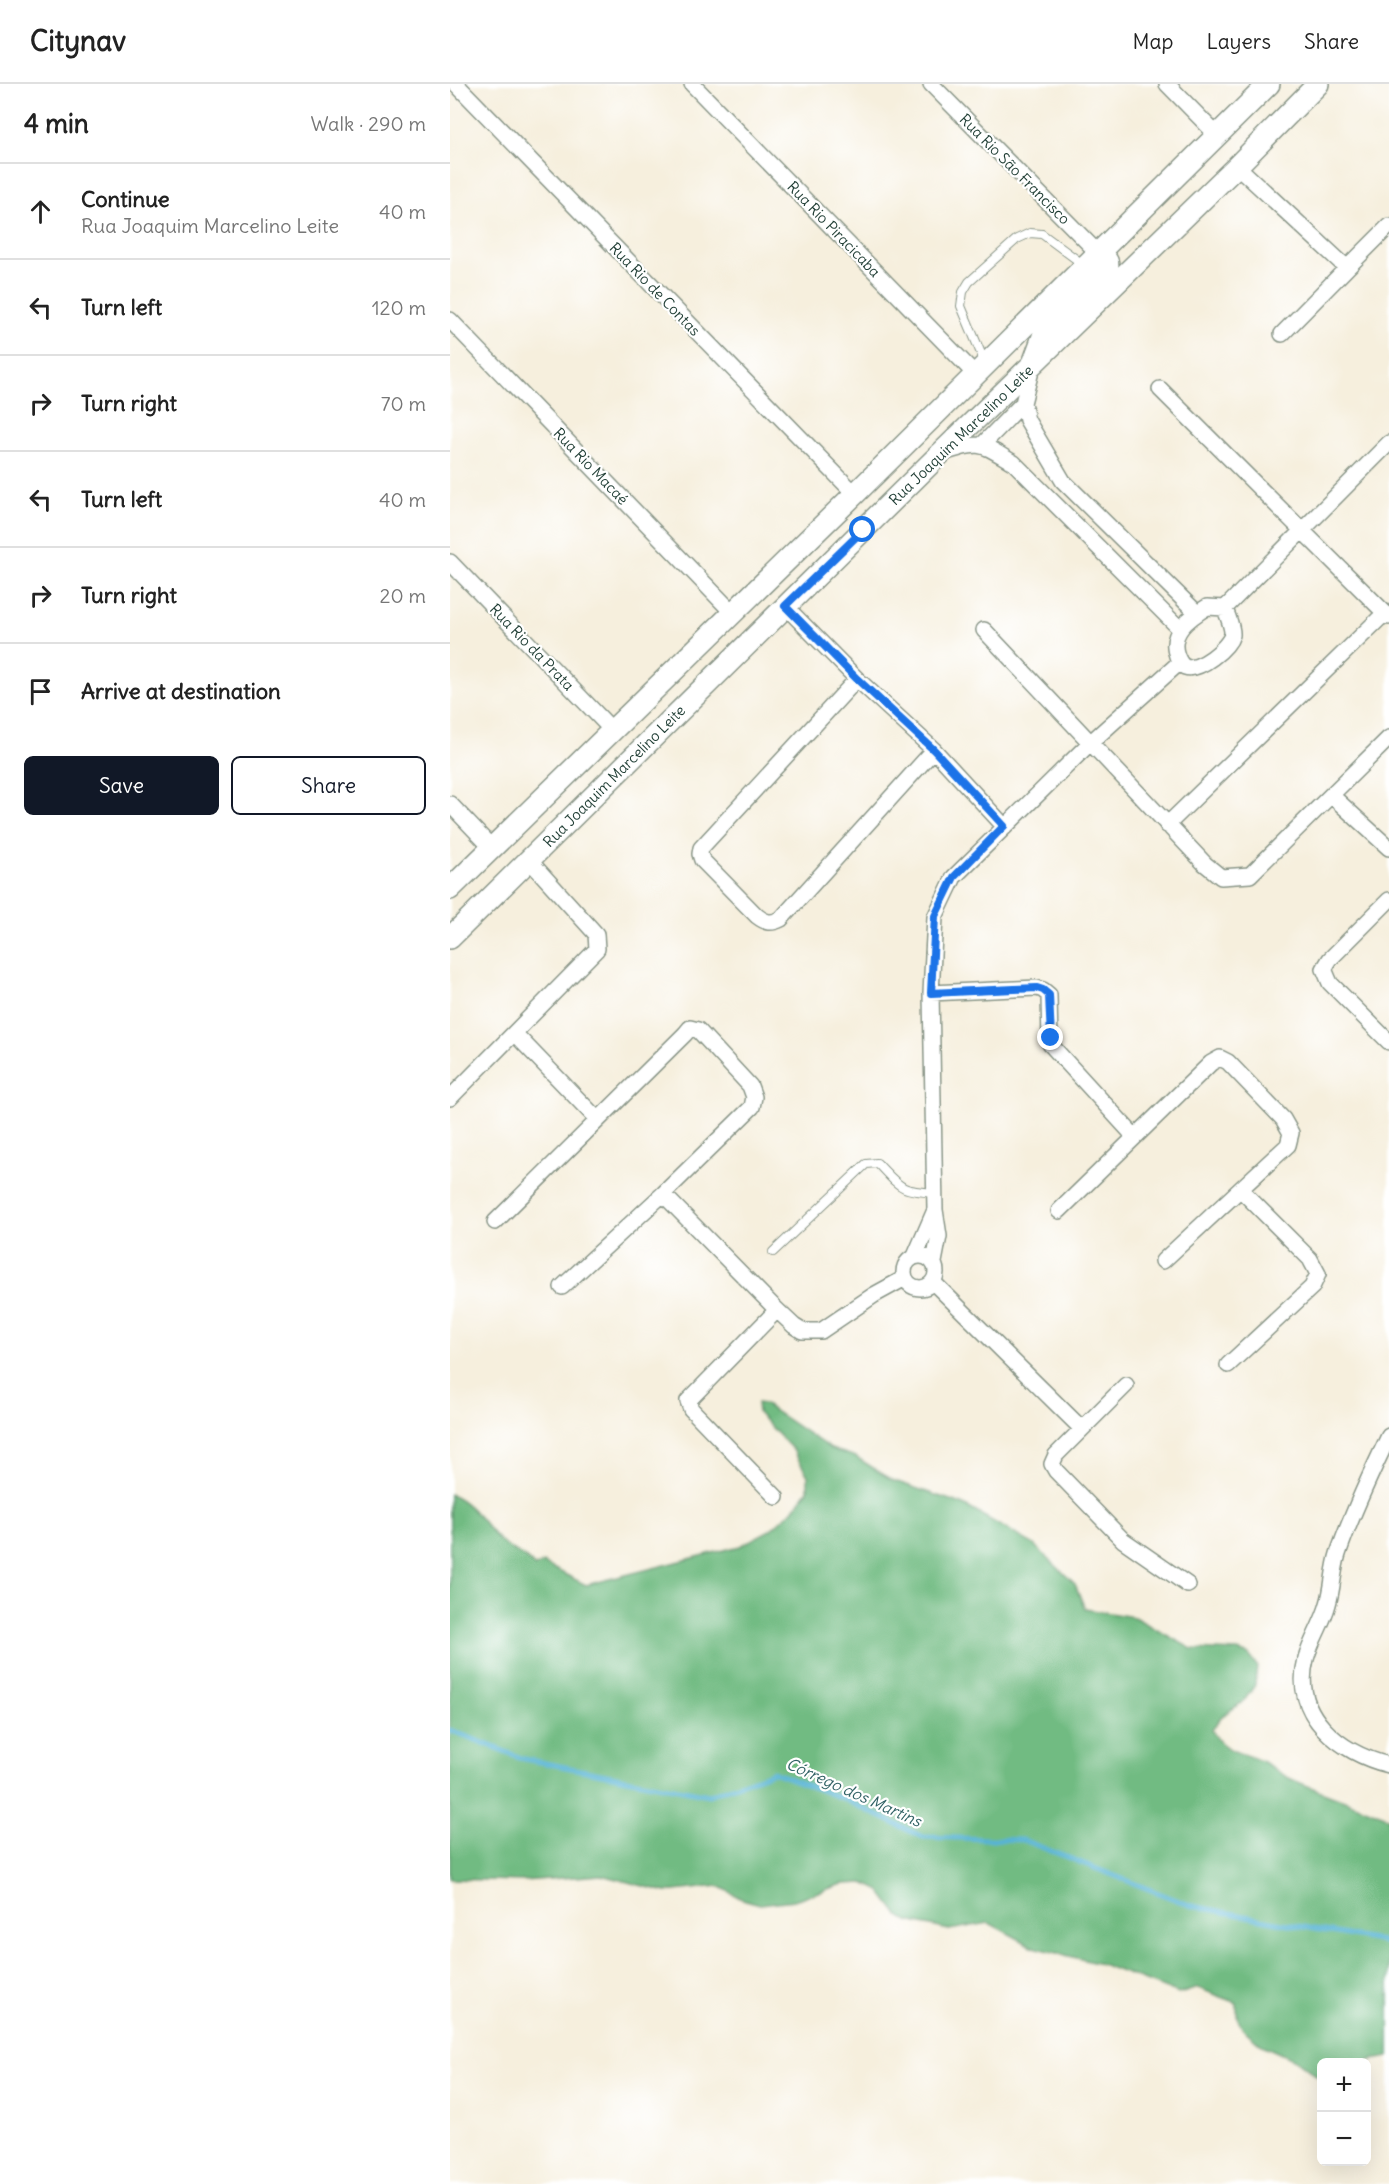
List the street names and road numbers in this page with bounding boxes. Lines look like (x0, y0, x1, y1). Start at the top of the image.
street label: Rua Rio São Francisco (956, 110, 1074, 228)
street label: Rua Rio Piracicaba (783, 177, 885, 281)
street label: Rua Rio de Contas (606, 238, 705, 340)
street label: Rua Joaquim Marcelino Leite (885, 361, 1037, 509)
street label: Rua Rio Macaé (549, 423, 633, 509)
street label: Rua Rio da Prata (486, 600, 578, 695)
street label: Rua Joaquim Marcelino Leite (539, 701, 689, 851)

